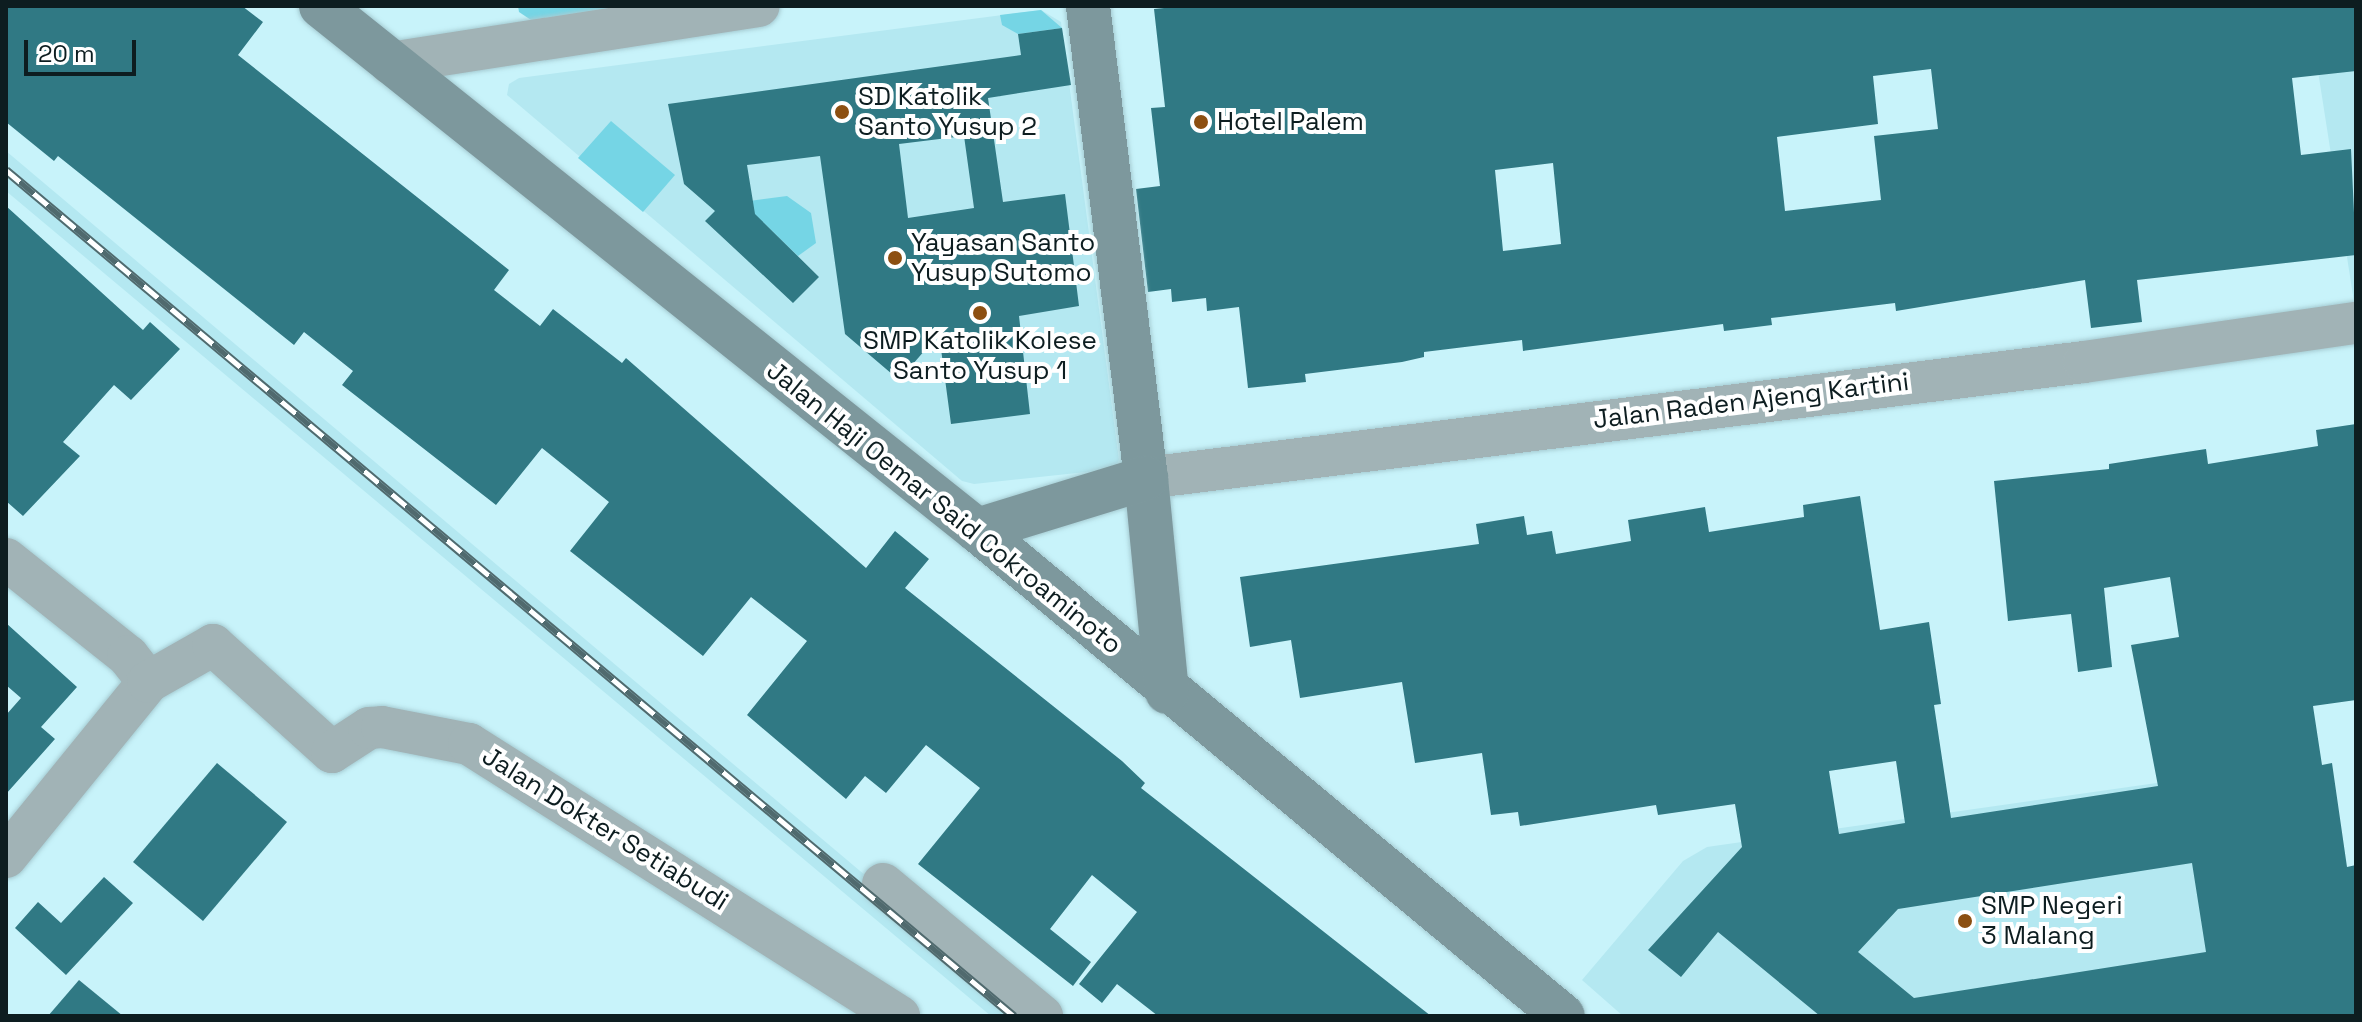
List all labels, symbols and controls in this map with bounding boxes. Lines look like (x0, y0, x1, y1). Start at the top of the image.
scale bar (28, 24, 140, 74)
text: 20 m (38, 38, 95, 69)
place label: SD Katolik Santo Yusup 2 (858, 81, 1037, 142)
marker: SD Katolik Santo Yusup 2 (833, 103, 851, 121)
place label: Hotel Palem (1217, 106, 1364, 138)
marker: Hotel Palem (1192, 113, 1210, 131)
place label: Yayasan Santo Yusup Sutomo (911, 227, 1095, 288)
marker: Yayasan Santo Yusup Sutomo (886, 249, 904, 267)
marker: SMP Katolik Kolese Santo Yusup 1 (971, 304, 989, 322)
place label: SMP Katolik Kolese Santo Yusup 1 (863, 325, 1097, 386)
street label: Jalan Haji Oemar Said Cokroaminoto (760, 355, 1128, 661)
street label: Jalan Raden Ajeng Kartini (1591, 366, 1911, 436)
street label: Jalan Dokter Setiabudi (476, 740, 734, 918)
place label: SMP Negeri 3 Malang (1981, 890, 2123, 952)
marker: SMP Negeri 3 Malang (1956, 912, 1974, 930)

